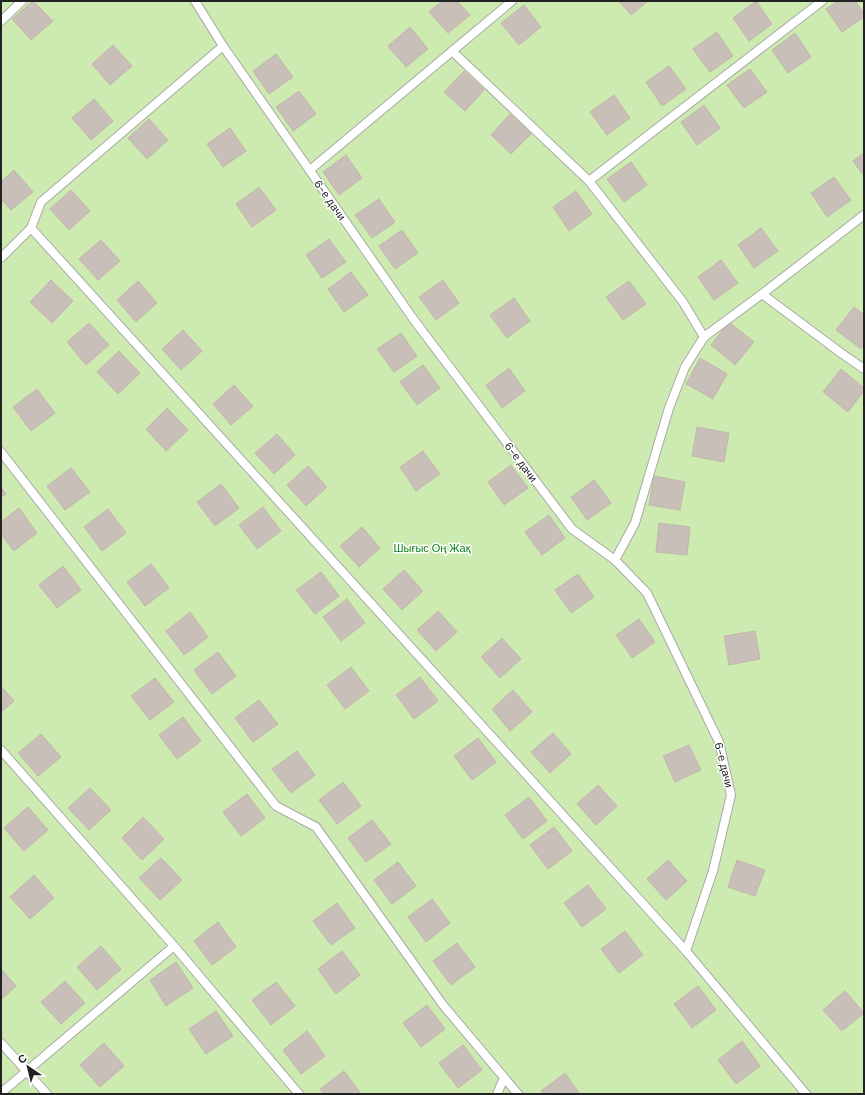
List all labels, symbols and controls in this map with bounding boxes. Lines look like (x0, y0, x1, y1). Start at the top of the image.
street label: 6-е дачи (311, 177, 349, 223)
street label: 6-е дачи (502, 439, 540, 485)
park label: Шығыс Оң Жақ (393, 541, 471, 555)
street label: 6-е дачи (712, 741, 736, 789)
north arrow (8, 1047, 48, 1087)
text: С (15, 1051, 30, 1067)

